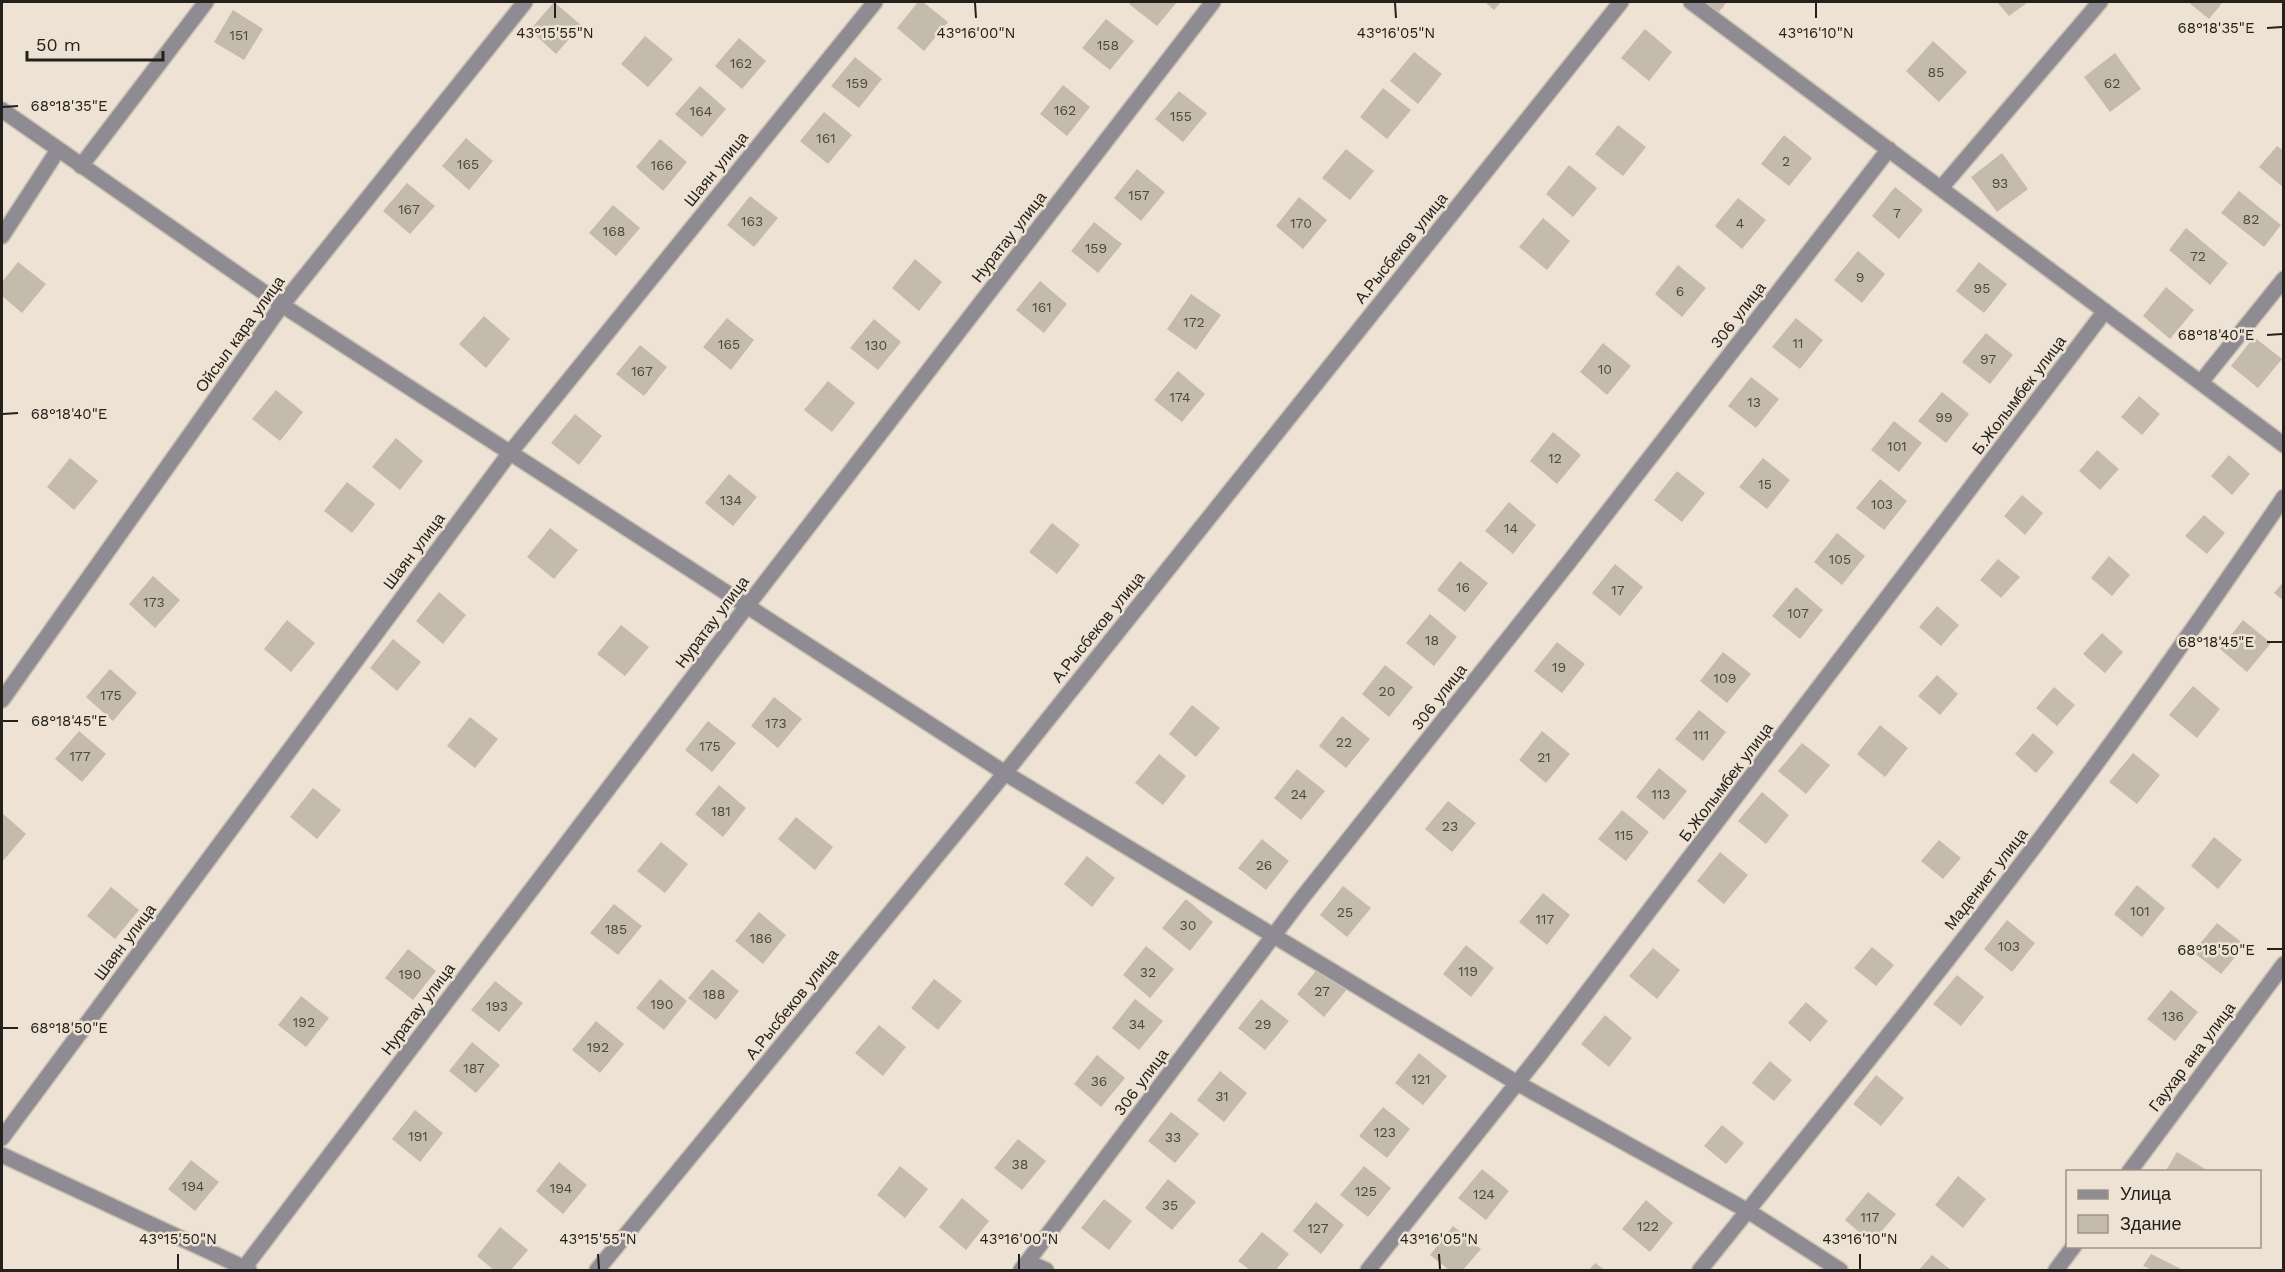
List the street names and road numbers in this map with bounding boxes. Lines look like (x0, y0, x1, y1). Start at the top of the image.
street label: Шаян улица (680, 128, 752, 210)
street label: Нуратау улица (968, 188, 1050, 286)
street label: А.Рысбеков улица (1351, 189, 1452, 307)
street label: Ойсыл кара улица (191, 272, 289, 396)
street label: 306 улица (1706, 278, 1770, 352)
street label: Б.Жолымбек улица (1968, 332, 2070, 458)
street label: Шаян улица (379, 509, 449, 593)
street label: А.Рысбеков улица (1048, 568, 1149, 686)
street label: Нуратау улица (671, 572, 753, 672)
street label: 306 улица (1407, 660, 1471, 734)
street label: Б.Жолымбек улица (1675, 719, 1777, 845)
street label: Мадениет улица (1940, 824, 2032, 934)
street label: Шаян улица (90, 900, 160, 984)
street label: А.Рысбеков улица (742, 945, 843, 1063)
street label: Нуратау улица (377, 959, 459, 1059)
street label: Гаухар ана улица (2145, 999, 2239, 1115)
street label: 306 улица (1110, 1045, 1172, 1119)

